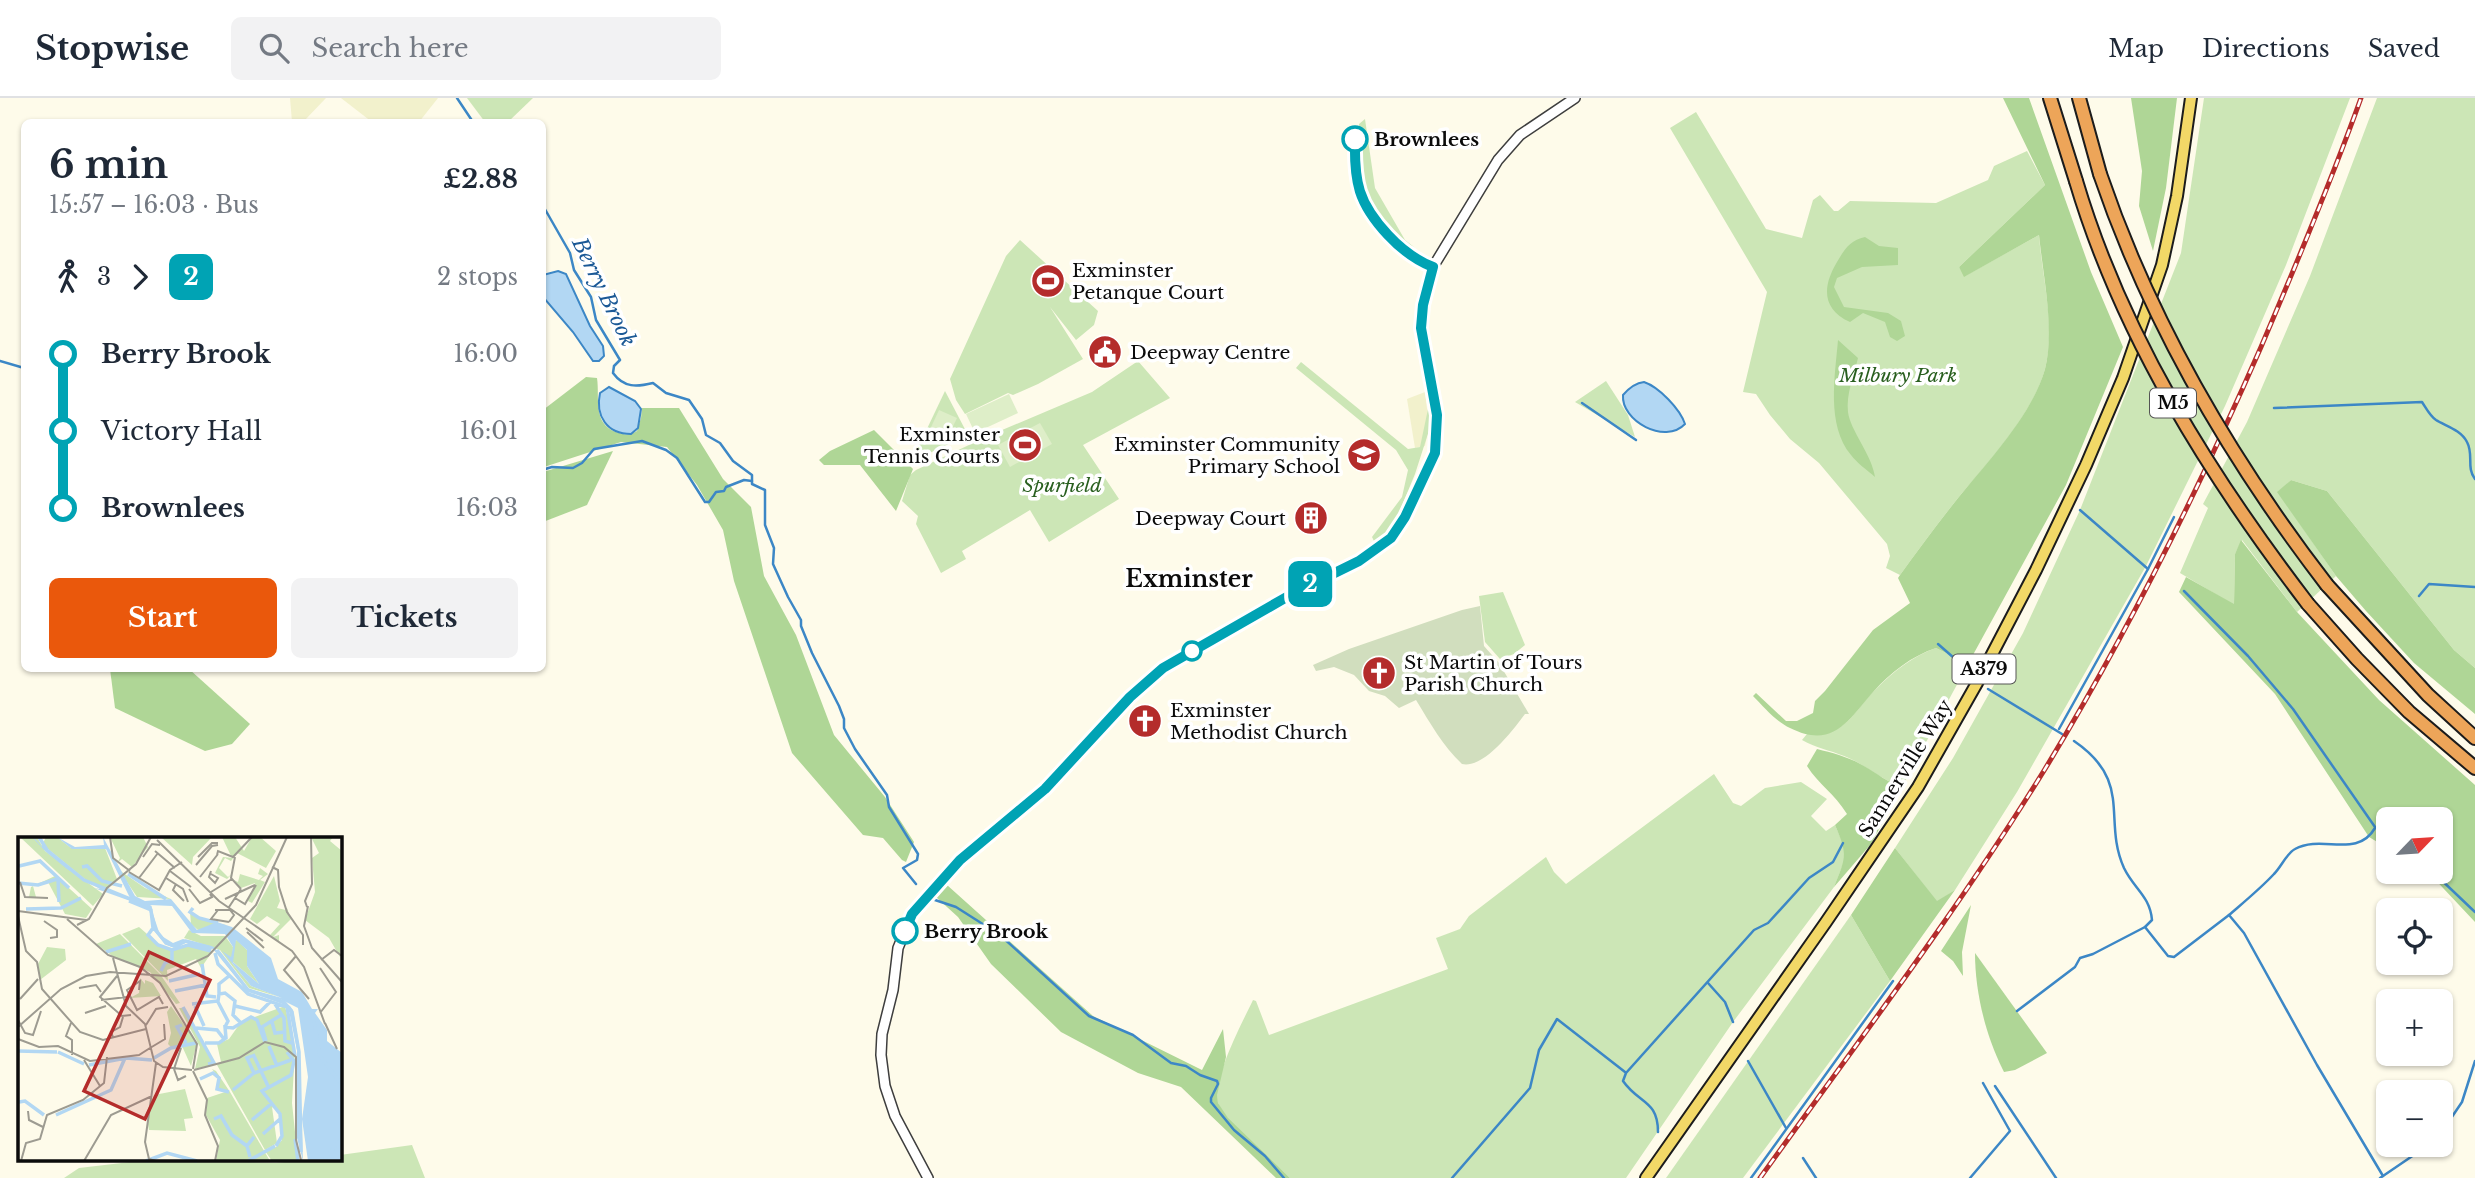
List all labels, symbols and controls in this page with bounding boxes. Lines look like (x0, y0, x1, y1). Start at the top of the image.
search box (231, 17, 721, 80)
text: Stopwise (35, 28, 189, 69)
icon: search (255, 29, 293, 67)
text: Search here (311, 32, 469, 64)
text: Map (2108, 34, 2164, 63)
text: Directions (2202, 34, 2330, 63)
text: Saved (2368, 34, 2440, 63)
marker: Brownlees (1342, 126, 1368, 152)
place label: Brownlees (1374, 128, 1479, 151)
text: 6 min (49, 141, 168, 188)
text: £2.88 (443, 163, 518, 195)
text: 15:57 – 16:03 · Bus (49, 191, 259, 219)
water label: Berry Brook (566, 232, 642, 351)
icon: walk (49, 258, 87, 296)
icon: forward (121, 258, 159, 296)
place label: Exminster Petanque Court (1072, 259, 1225, 304)
text: 2 (183, 262, 199, 291)
sports icon: Exminster Petanque Court (1029, 262, 1067, 300)
text: 3 (97, 263, 111, 291)
text: 2 stops (437, 263, 518, 291)
public building icon: Deepway Centre (1086, 333, 1124, 371)
text: Berry Brook (101, 338, 271, 370)
text: 16:00 (454, 340, 518, 368)
place label: Deepway Centre (1130, 341, 1290, 364)
park label: Milbury Park (1838, 364, 1957, 387)
road number: M5 (2150, 388, 2196, 418)
text: Victory Hall (101, 415, 262, 447)
text: 16:01 (460, 417, 518, 445)
place label: Exminster Tennis Courts (864, 423, 1000, 468)
sports icon: Exminster Tennis Courts (1006, 426, 1044, 464)
place label: Exminster Community Primary School (1114, 433, 1340, 478)
school or university icon: Exminster Community Primary School (1345, 436, 1383, 474)
park label: Spurfield (1022, 474, 1102, 497)
text: Brownlees (101, 492, 245, 524)
text: 16:03 (456, 494, 518, 522)
building icon: Deepway Court (1292, 499, 1330, 537)
place label: Deepway Court (1135, 507, 1287, 530)
line badge: 2 (1287, 561, 1333, 607)
district label: Exminster (1125, 565, 1253, 593)
text: 2 (1302, 569, 1318, 598)
button: Start (49, 578, 277, 658)
button: Tickets (291, 578, 518, 658)
unlabelled marker (1182, 641, 1202, 661)
place label: St Martin of Tours Parish Church (1404, 651, 1582, 696)
church icon: St Martin of Tours Parish Church (1360, 654, 1398, 692)
road number: A379 (1952, 654, 2016, 684)
street label: Sannerville Way (1854, 695, 1957, 841)
place label: Exminster Methodist Church (1170, 699, 1348, 744)
church icon: Exminster Methodist Church (1126, 702, 1164, 740)
north arrow (2376, 807, 2454, 884)
map controls (2376, 807, 2453, 1157)
inset map (18, 837, 341, 1160)
button: locate (2376, 898, 2453, 975)
marker: Berry Brook (892, 918, 918, 944)
place label: Berry Brook (924, 920, 1049, 943)
button: + (2376, 989, 2453, 1066)
button: − (2376, 1080, 2453, 1157)

